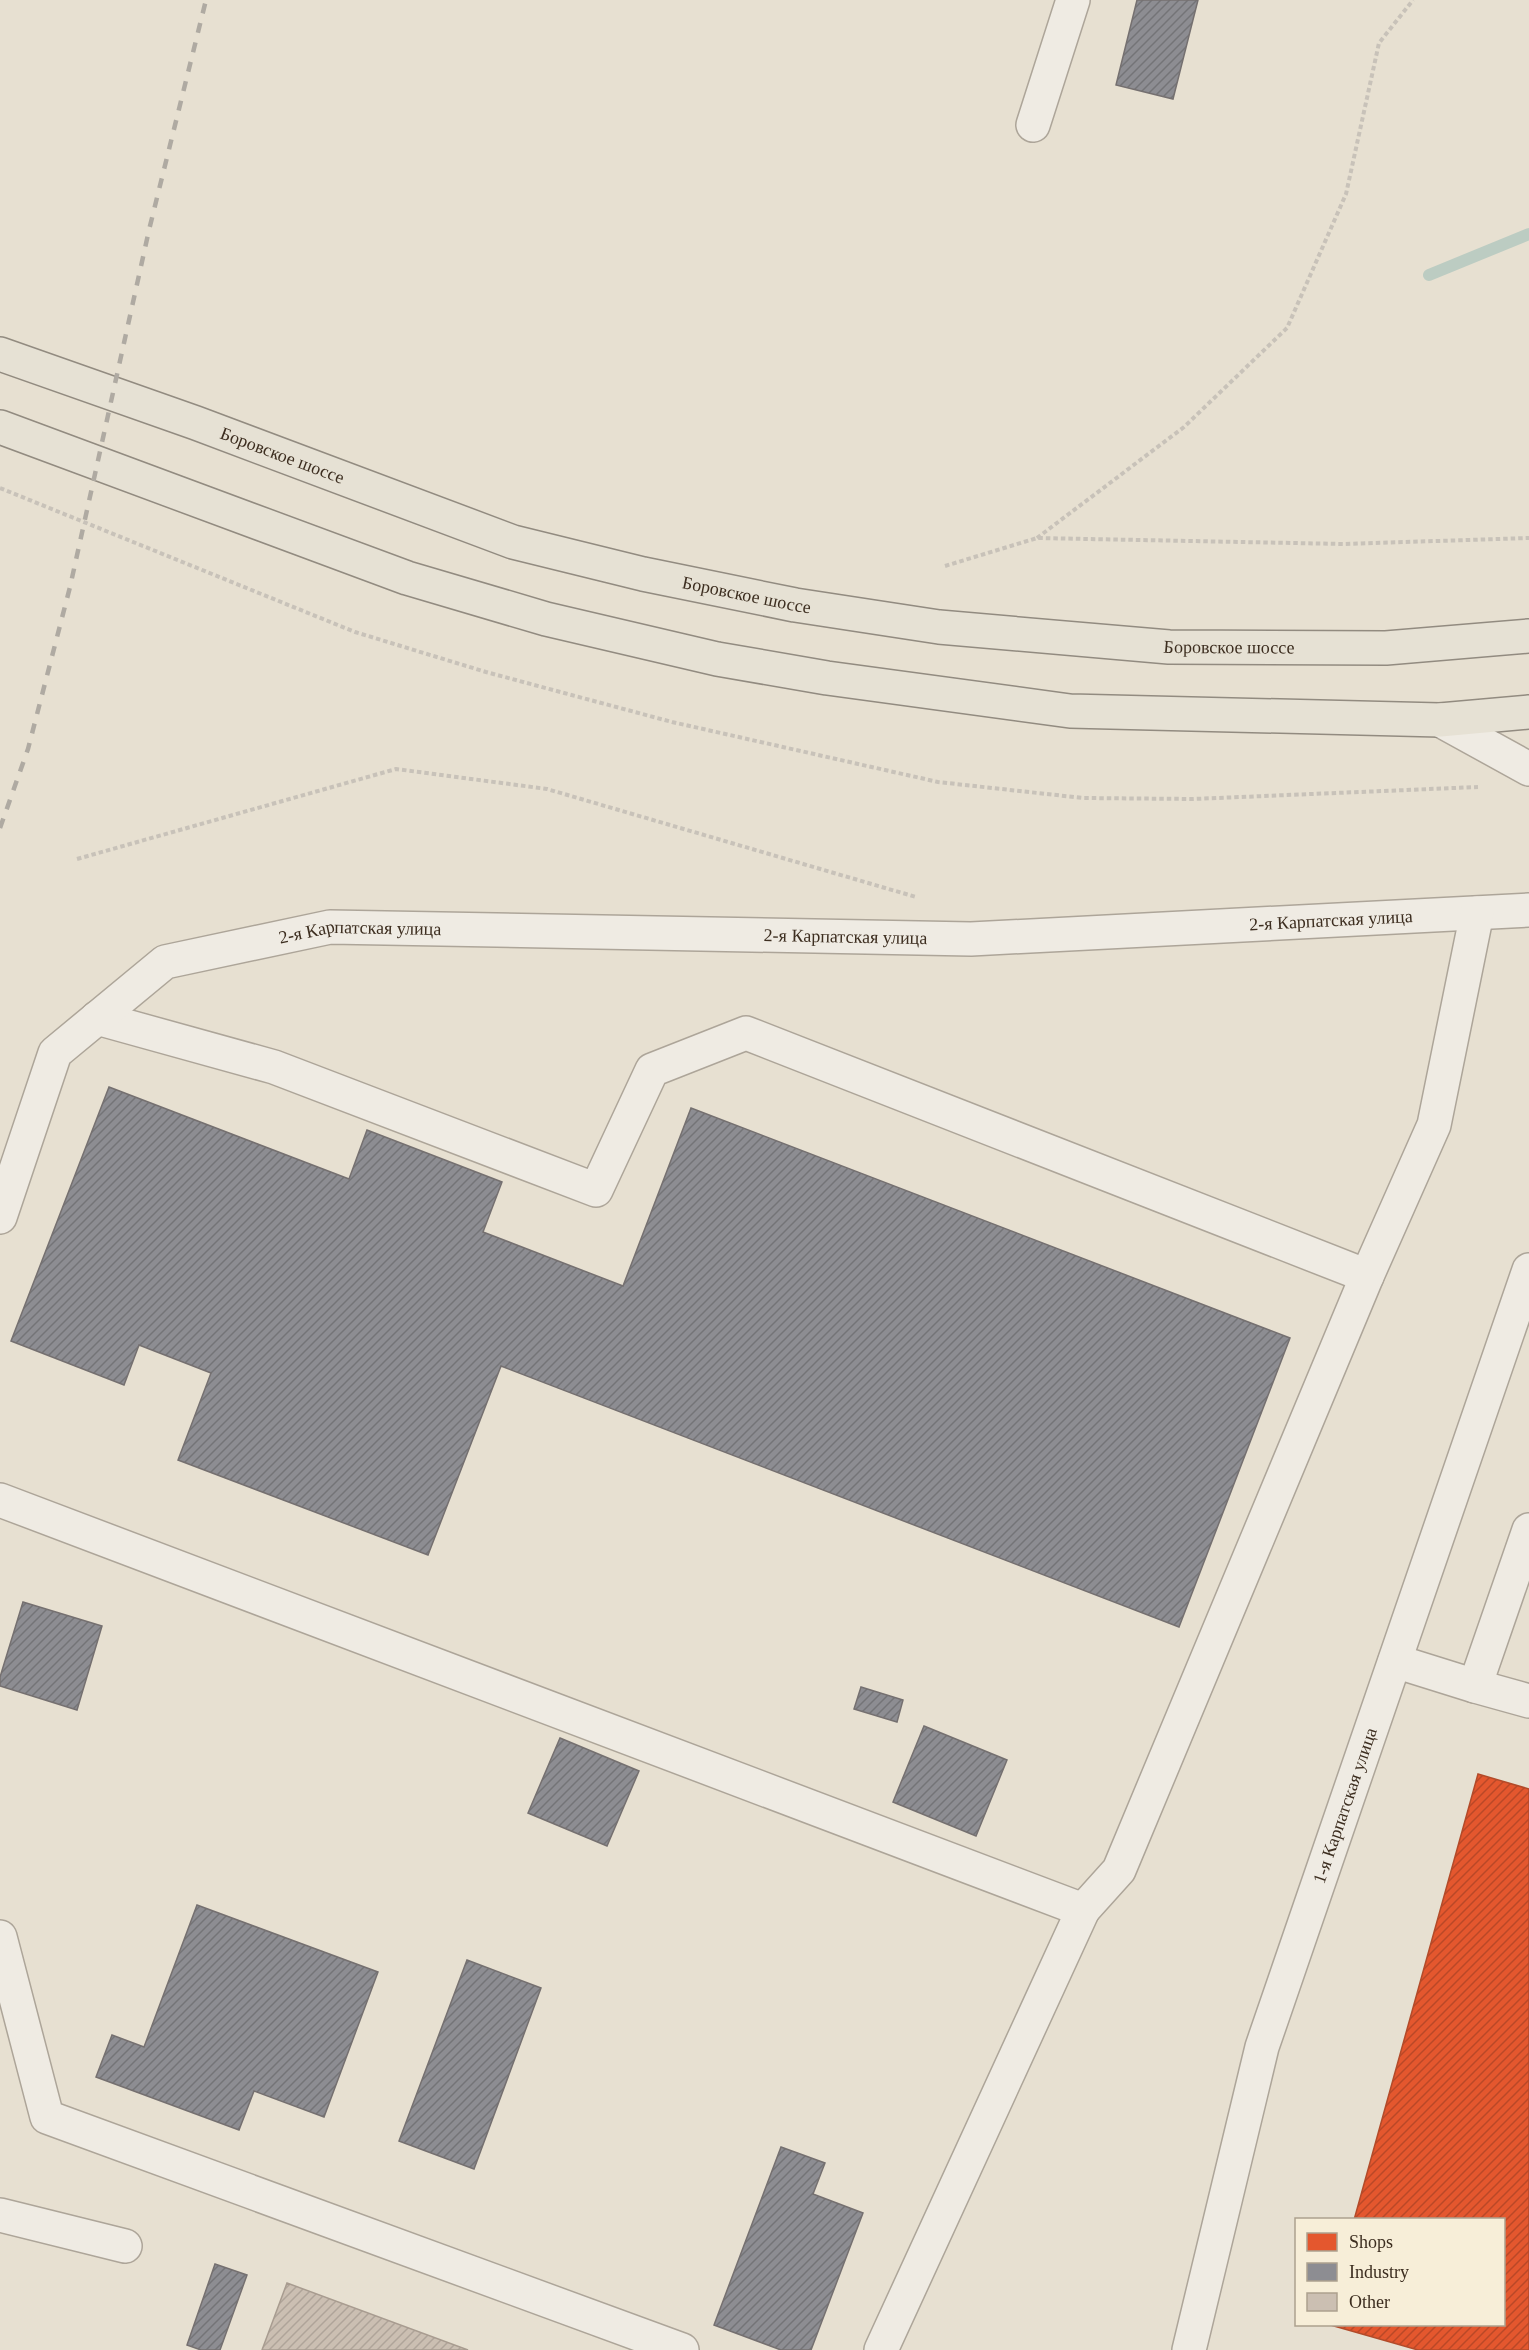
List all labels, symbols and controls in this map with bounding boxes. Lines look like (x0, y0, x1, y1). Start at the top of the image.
street label: Боровское шоссе (218, 423, 347, 488)
street label: Боровское шоссе (680, 572, 812, 617)
street label: Боровское шоссе (1163, 637, 1295, 658)
street label: 2-я Карпатская улица (1249, 906, 1413, 935)
street label: 2-я Карпатская улица (277, 916, 442, 948)
street label: 2-я Карпатская улица (764, 925, 927, 948)
street label: 1-я Карпатская улица (1309, 1725, 1381, 1886)
legend (1295, 2218, 1505, 2326)
text: Shops (1349, 2232, 1393, 2252)
text: Industry (1349, 2262, 1409, 2282)
text: Other (1349, 2292, 1390, 2312)

